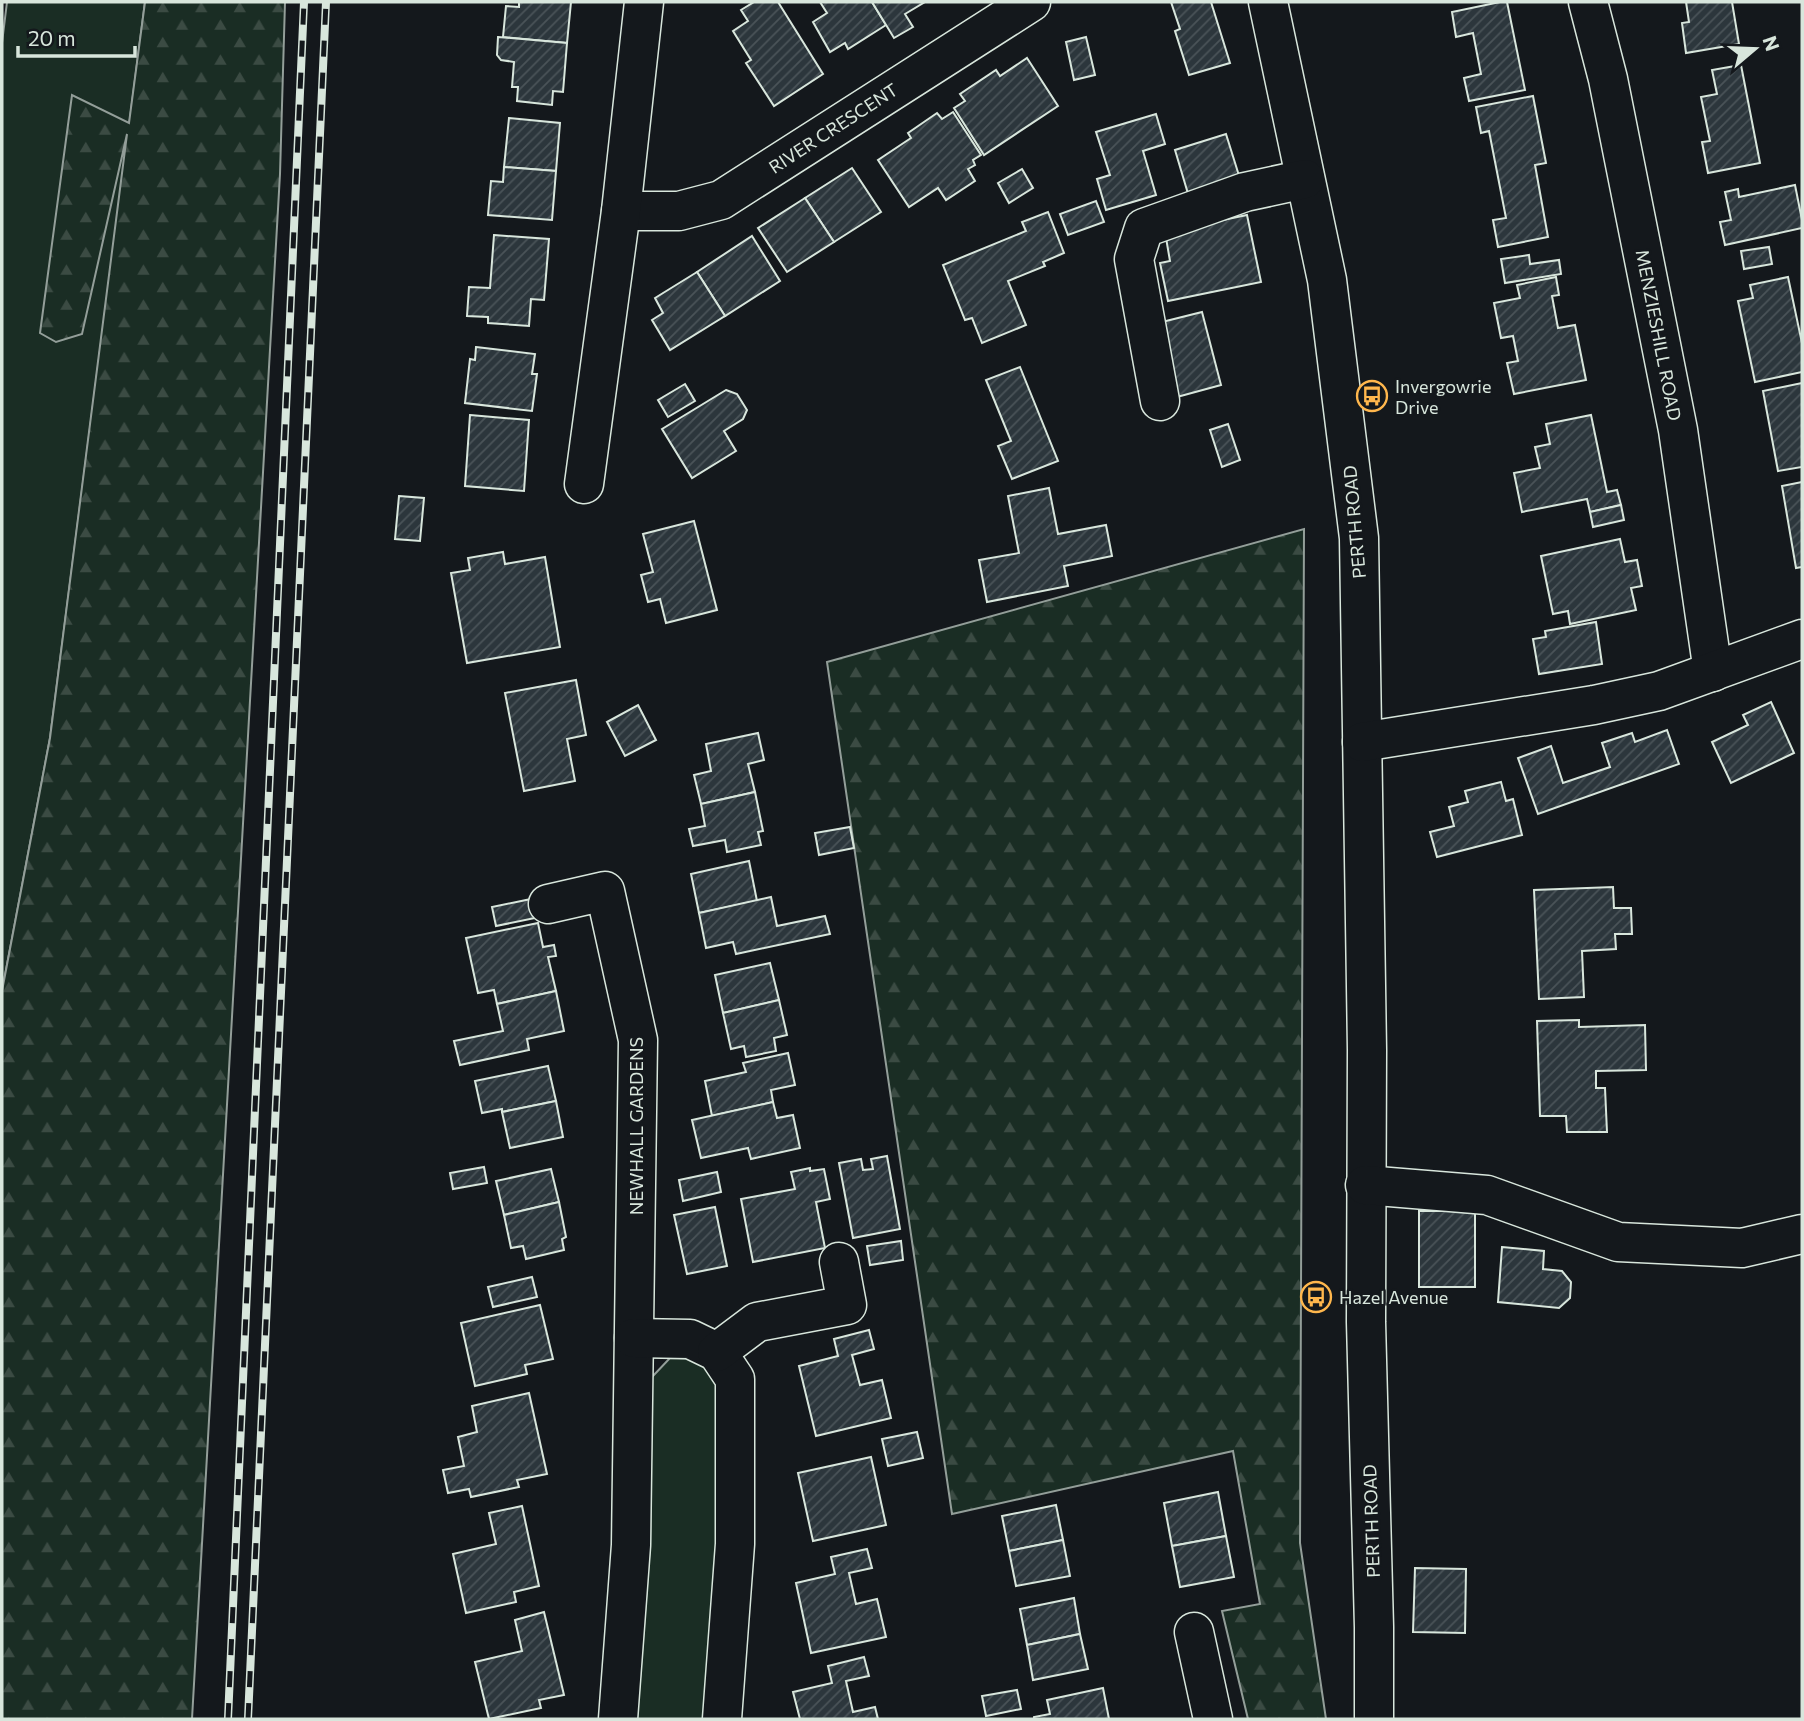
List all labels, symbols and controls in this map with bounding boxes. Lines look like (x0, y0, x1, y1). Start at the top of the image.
scale bar (18, 14, 135, 58)
north arrow (1720, 14, 1790, 84)
text: 20 m (28, 25, 76, 50)
text: N (1758, 33, 1785, 54)
street label: RIVER CRESCENT (764, 78, 902, 178)
street label: MENZIESHILL ROAD (1632, 247, 1686, 423)
place label: Invergowrie Drive (1395, 375, 1491, 418)
bus stop icon: Invergowrie Drive (1355, 379, 1389, 413)
street label: PERTH ROAD (1338, 464, 1370, 580)
street label: NEWHALL GARDENS (625, 1037, 647, 1215)
bus stop icon: Hazel Avenue (1299, 1280, 1333, 1314)
place label: Hazel Avenue (1339, 1286, 1448, 1308)
street label: PERTH ROAD (1358, 1464, 1384, 1578)

